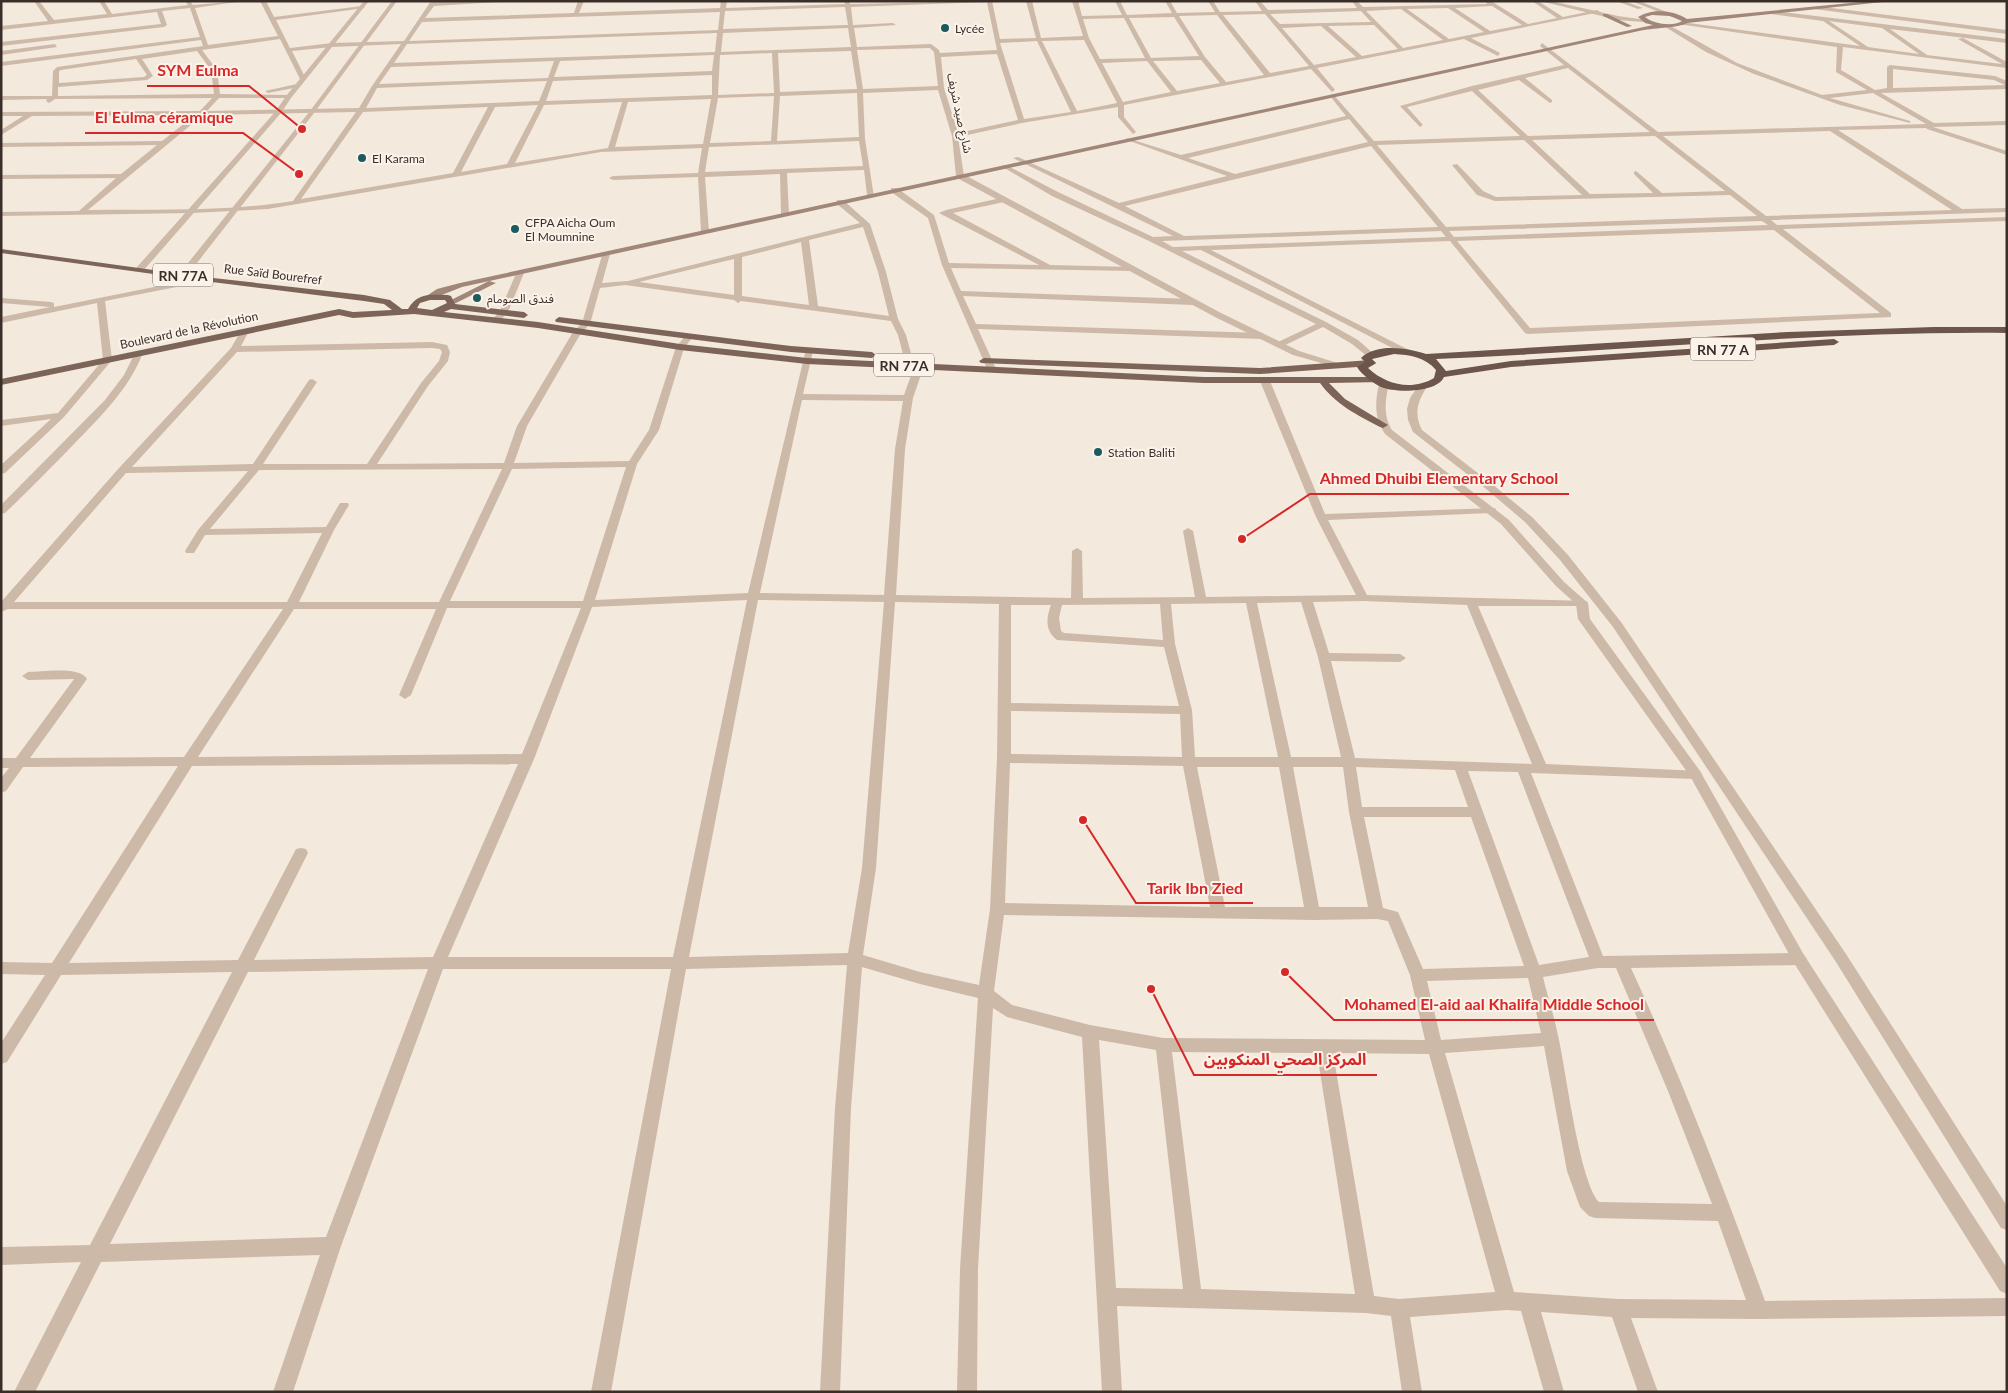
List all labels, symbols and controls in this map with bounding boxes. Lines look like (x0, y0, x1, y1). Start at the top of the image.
place label: Lycée (955, 21, 984, 36)
marker: Lycée (939, 22, 951, 34)
callout: SYM Eulma (147, 55, 249, 86)
text: SYM Eulma (157, 60, 239, 79)
street label: شارع صيد شريف (942, 71, 976, 155)
callout: El Eulma céramique (85, 102, 243, 133)
text: El Eulma céramique (95, 107, 234, 126)
place label: El Karama (372, 151, 425, 166)
marker: El Karama (356, 152, 368, 164)
place label: CFPA Aicha Oum El Moumnine (525, 215, 615, 244)
marker: CFPA Aicha Oum El Moumnine (509, 223, 521, 235)
street label: Rue Saïd Bourefref (223, 261, 324, 288)
road number: RN 77A (153, 264, 213, 286)
place label: فندق الصومام (487, 291, 554, 308)
marker: فندق الصومام (471, 292, 483, 304)
street label: Boulevard de la Révolution (119, 308, 259, 352)
road number: RN 77 A (1690, 338, 1756, 360)
road number: RN 77A (874, 354, 934, 376)
place label: Station Baliti (1108, 445, 1175, 460)
marker: Station Baliti (1092, 446, 1104, 458)
callout: Ahmed Dhuibi Elementary School (1310, 463, 1569, 494)
text: Ahmed Dhuibi Elementary School (1319, 468, 1558, 487)
callout: Tarik Ibn Zied (1136, 872, 1253, 903)
text: Tarik Ibn Zied (1147, 878, 1243, 897)
callout: Mohamed El-aid aal Khalifa Middle School (1334, 989, 1654, 1020)
text: Mohamed El-aid aal Khalifa Middle School (1344, 994, 1644, 1013)
callout: المركز الصحي المنكوبين (1194, 1044, 1377, 1075)
text: المركز الصحي المنكوبين (1204, 1049, 1366, 1073)

